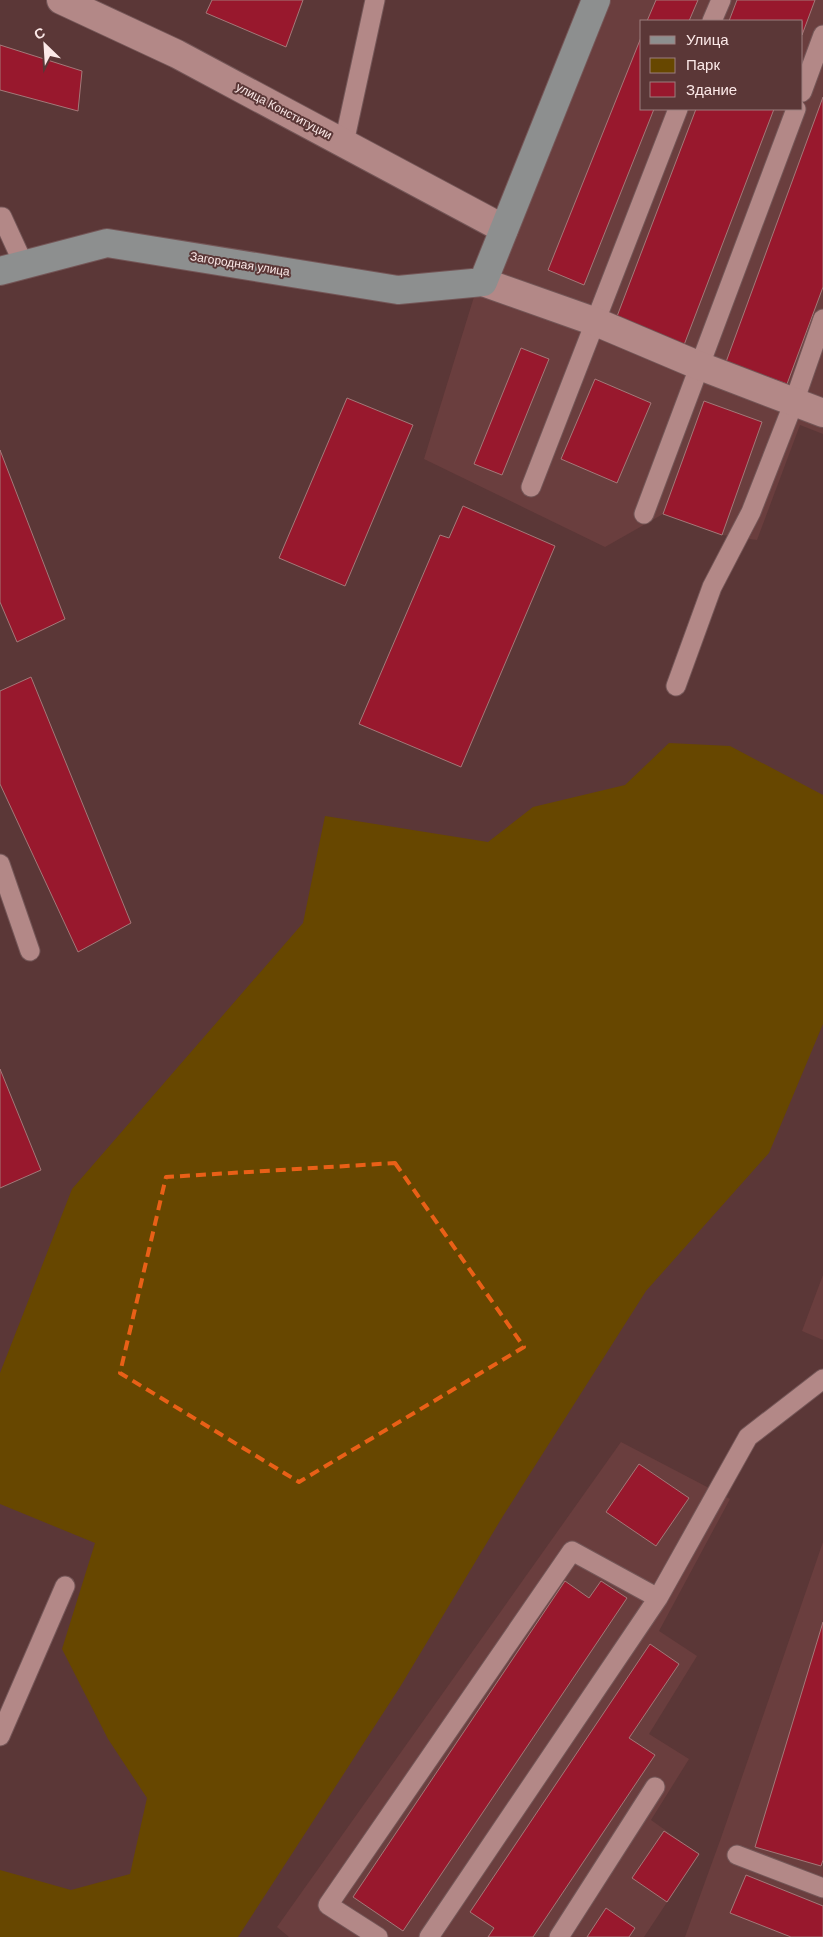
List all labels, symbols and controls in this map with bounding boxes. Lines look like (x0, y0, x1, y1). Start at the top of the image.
north arrow (20, 20, 70, 70)
legend (640, 20, 803, 110)
text: С (32, 24, 47, 43)
text: Улица (686, 31, 729, 48)
text: Парк (686, 56, 720, 73)
street label: улица Конституции (234, 80, 334, 142)
text: Здание (686, 81, 737, 98)
street label: Загородная улица (189, 249, 291, 279)

